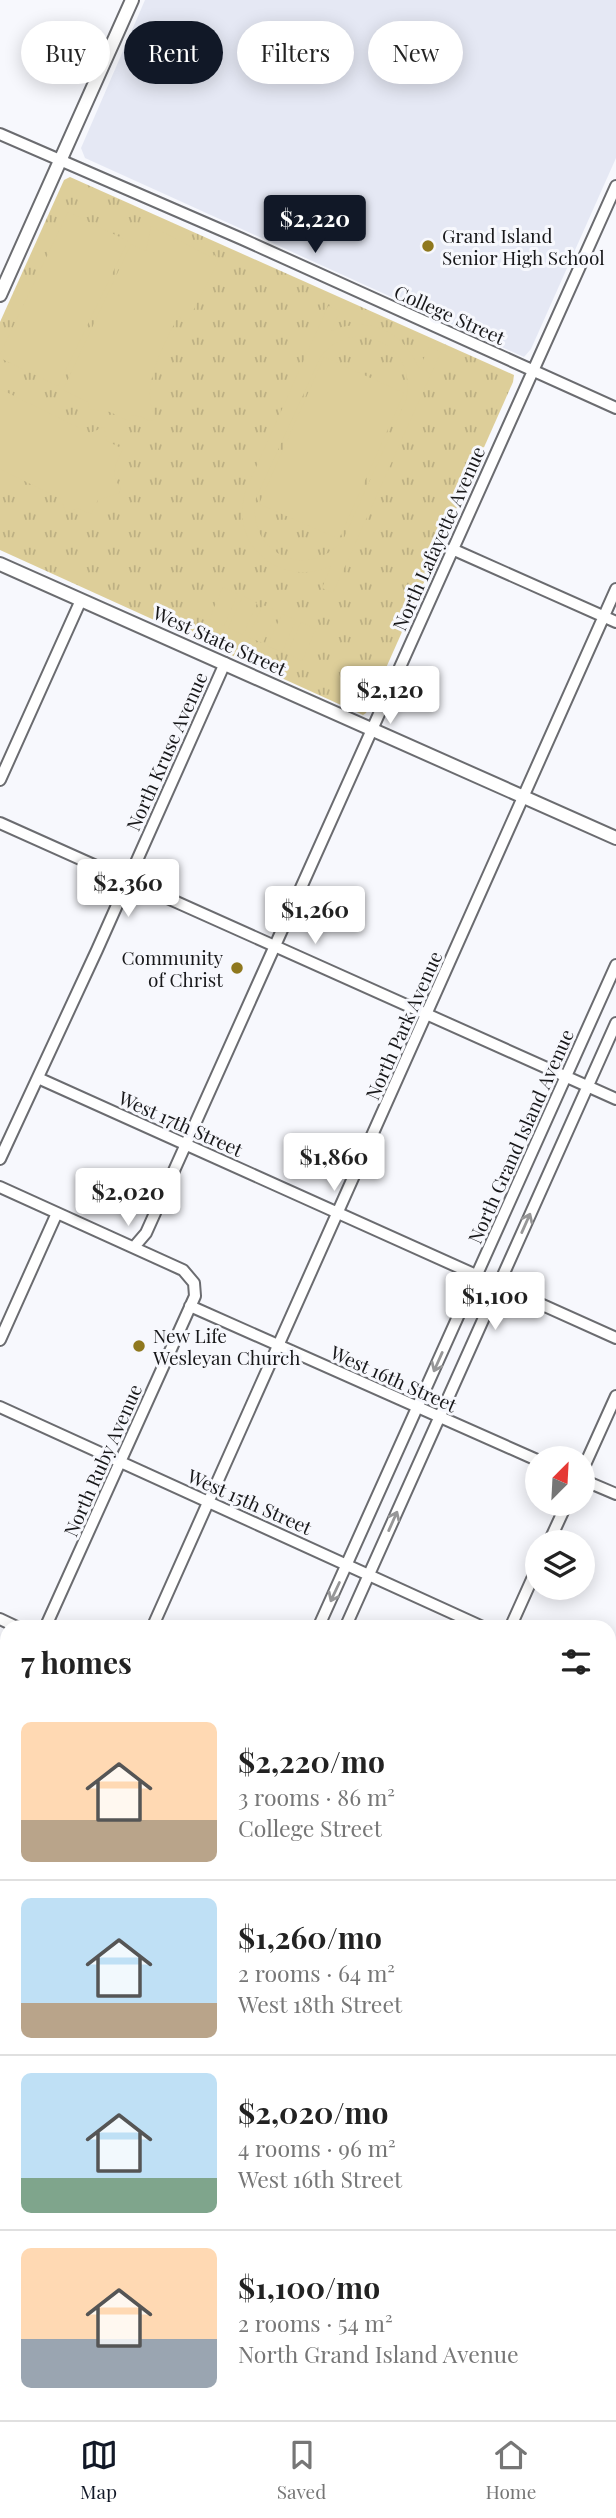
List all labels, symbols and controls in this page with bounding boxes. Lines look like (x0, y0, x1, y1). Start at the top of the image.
chip: Buy (21, 21, 110, 84)
chip: Rent (124, 21, 223, 84)
chip: Filters (237, 21, 354, 84)
chip: New (368, 21, 463, 84)
pin: $2,220 (258, 196, 372, 255)
text: $2,220 (280, 202, 350, 233)
place label: Grand Island Senior High School (442, 222, 605, 270)
marker: Grand Island Senior High School (420, 238, 436, 254)
street label: College Street (390, 278, 510, 350)
street label: North Lafayette Avenue (386, 442, 490, 634)
street label: West State Street (148, 598, 291, 681)
pin: $2,120 (333, 666, 447, 726)
street label: North Kruse Avenue (119, 667, 213, 835)
text: $2,120 (356, 673, 424, 704)
pin: $2,360 (71, 860, 185, 919)
text: $2,360 (93, 866, 163, 897)
pin: $1,260 (258, 886, 372, 946)
text: $1,260 (281, 893, 349, 924)
place label: Community of Christ (122, 944, 223, 992)
street label: North Park Avenue (359, 947, 447, 1103)
marker: Community of Christ (229, 960, 245, 976)
street label: North Grand Island Avenue (461, 1025, 579, 1247)
street label: West 17th Street (114, 1084, 248, 1162)
pin: $1,860 (277, 1134, 391, 1193)
text: $1,860 (300, 1140, 368, 1171)
pin: $2,020 (71, 1168, 185, 1228)
text: $2,020 (91, 1175, 165, 1206)
one-way arrow (520, 1213, 533, 1235)
pin: $1,100 (438, 1272, 552, 1332)
text: $1,100 (462, 1279, 528, 1310)
place label: New Life Wesleyan Church (152, 1322, 300, 1370)
marker: New Life Wesleyan Church (131, 1338, 147, 1354)
street label: West 16th Street (326, 1338, 461, 1418)
one-way arrow (431, 1351, 444, 1373)
street label: North Ruby Avenue (57, 1380, 147, 1540)
north arrow (525, 1446, 595, 1516)
map controls (525, 1446, 595, 1600)
street label: West 15th Street (183, 1462, 316, 1540)
one-way arrow (387, 1510, 400, 1532)
button: layers (525, 1530, 595, 1600)
one-way arrow (328, 1581, 341, 1602)
text: 7 homes (21, 1642, 132, 1682)
icon: filters (557, 1643, 595, 1681)
text: $2,220/mo (238, 1741, 385, 1781)
icon: home (77, 1750, 161, 1834)
text: 3 rooms · 86 m² (238, 1781, 395, 1812)
text: College Street (238, 1812, 382, 1843)
text: $1,260/mo (238, 1917, 382, 1957)
icon: home (77, 1926, 161, 2010)
text: 2 rooms · 64 m² (238, 1957, 395, 1988)
text: West 18th Street (238, 1988, 402, 2019)
text: $2,020/mo (238, 2092, 389, 2132)
icon: home (77, 2101, 161, 2185)
text: 4 rooms · 96 m² (238, 2132, 396, 2163)
text: West 16th Street (238, 2163, 402, 2194)
text: $1,100/mo (238, 2267, 380, 2307)
icon: home (77, 2276, 161, 2360)
text: 2 rooms · 54 m² (238, 2307, 393, 2338)
text: North Grand Island Avenue (238, 2338, 519, 2369)
tab: Map (80, 2436, 118, 2504)
tab: Saved (277, 2436, 326, 2504)
tab: Home (485, 2436, 536, 2504)

